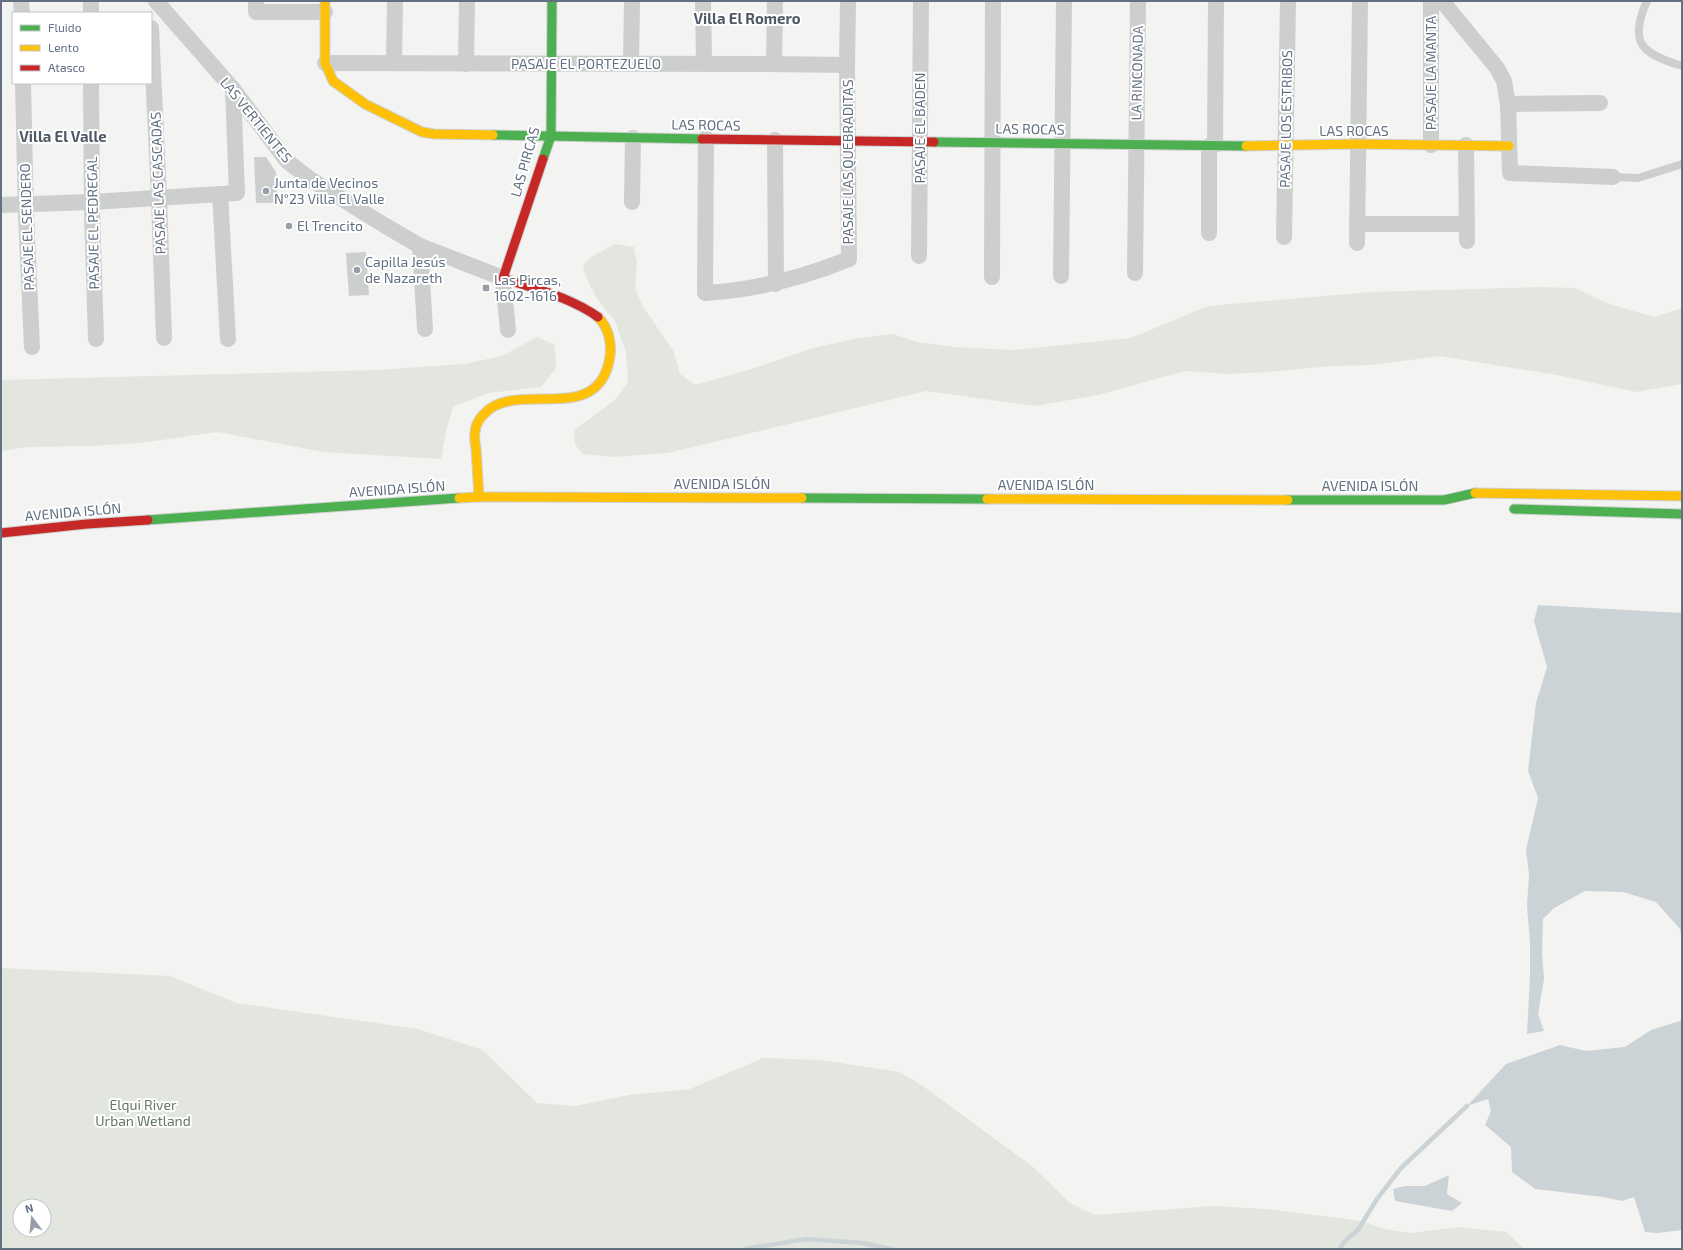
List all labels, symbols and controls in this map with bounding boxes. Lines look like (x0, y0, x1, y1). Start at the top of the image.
district label: Villa El Romero (693, 9, 801, 27)
legend (12, 12, 152, 84)
street label: PASAJE LA MANTA (1422, 16, 1439, 130)
text: Fluido (48, 20, 82, 34)
street label: LA RINCONADA (1127, 25, 1146, 120)
text: Lento (48, 40, 79, 54)
street label: PASAJE LOS ESTRIBOS (1276, 50, 1295, 188)
street label: PASAJE EL PORTEZUELO (511, 55, 661, 72)
text: Atasco (48, 60, 85, 74)
street label: PASAJE EL BADEN (911, 73, 928, 184)
street label: LAS VERTIENTES (217, 74, 296, 166)
street label: PASAJE LAS QUEBRADITAS (839, 79, 856, 245)
street label: PASAJE LAS CASCADAS (147, 111, 168, 255)
street label: LAS ROCAS (671, 115, 741, 134)
street label: LAS ROCAS (995, 119, 1065, 138)
street label: LAS ROCAS (1319, 122, 1389, 139)
street label: LAS PIRCAS (506, 125, 543, 199)
district label: Villa El Valle (19, 127, 107, 145)
street label: PASAJE EL PEDREGAL (83, 156, 102, 290)
street label: PASAJE EL SENDERO (16, 163, 37, 291)
place label: Junta de Vecinos N°23 Villa El Valle (274, 174, 385, 207)
marker: Junta de Vecinos N°23 Villa El Valle (261, 186, 271, 196)
place label: El Trencito (297, 217, 363, 234)
marker: El Trencito (284, 221, 294, 231)
place label: Capilla Jesús de Nazareth (365, 253, 446, 286)
marker: Capilla Jesús de Nazareth (352, 265, 362, 275)
place label: Las Pircas, 1602-1616 (494, 271, 561, 304)
marker: Las Pircas, 1602-1616 (481, 283, 491, 293)
street label: AVENIDA ISLÓN (674, 475, 770, 492)
street label: AVENIDA ISLÓN (998, 476, 1094, 493)
street label: AVENIDA ISLÓN (348, 477, 446, 500)
street label: AVENIDA ISLÓN (1322, 477, 1418, 494)
street label: AVENIDA ISLÓN (24, 499, 122, 524)
park label: Elqui River Urban Wetland (95, 1096, 191, 1129)
north arrow (12, 1198, 52, 1238)
text: N (23, 1201, 35, 1215)

